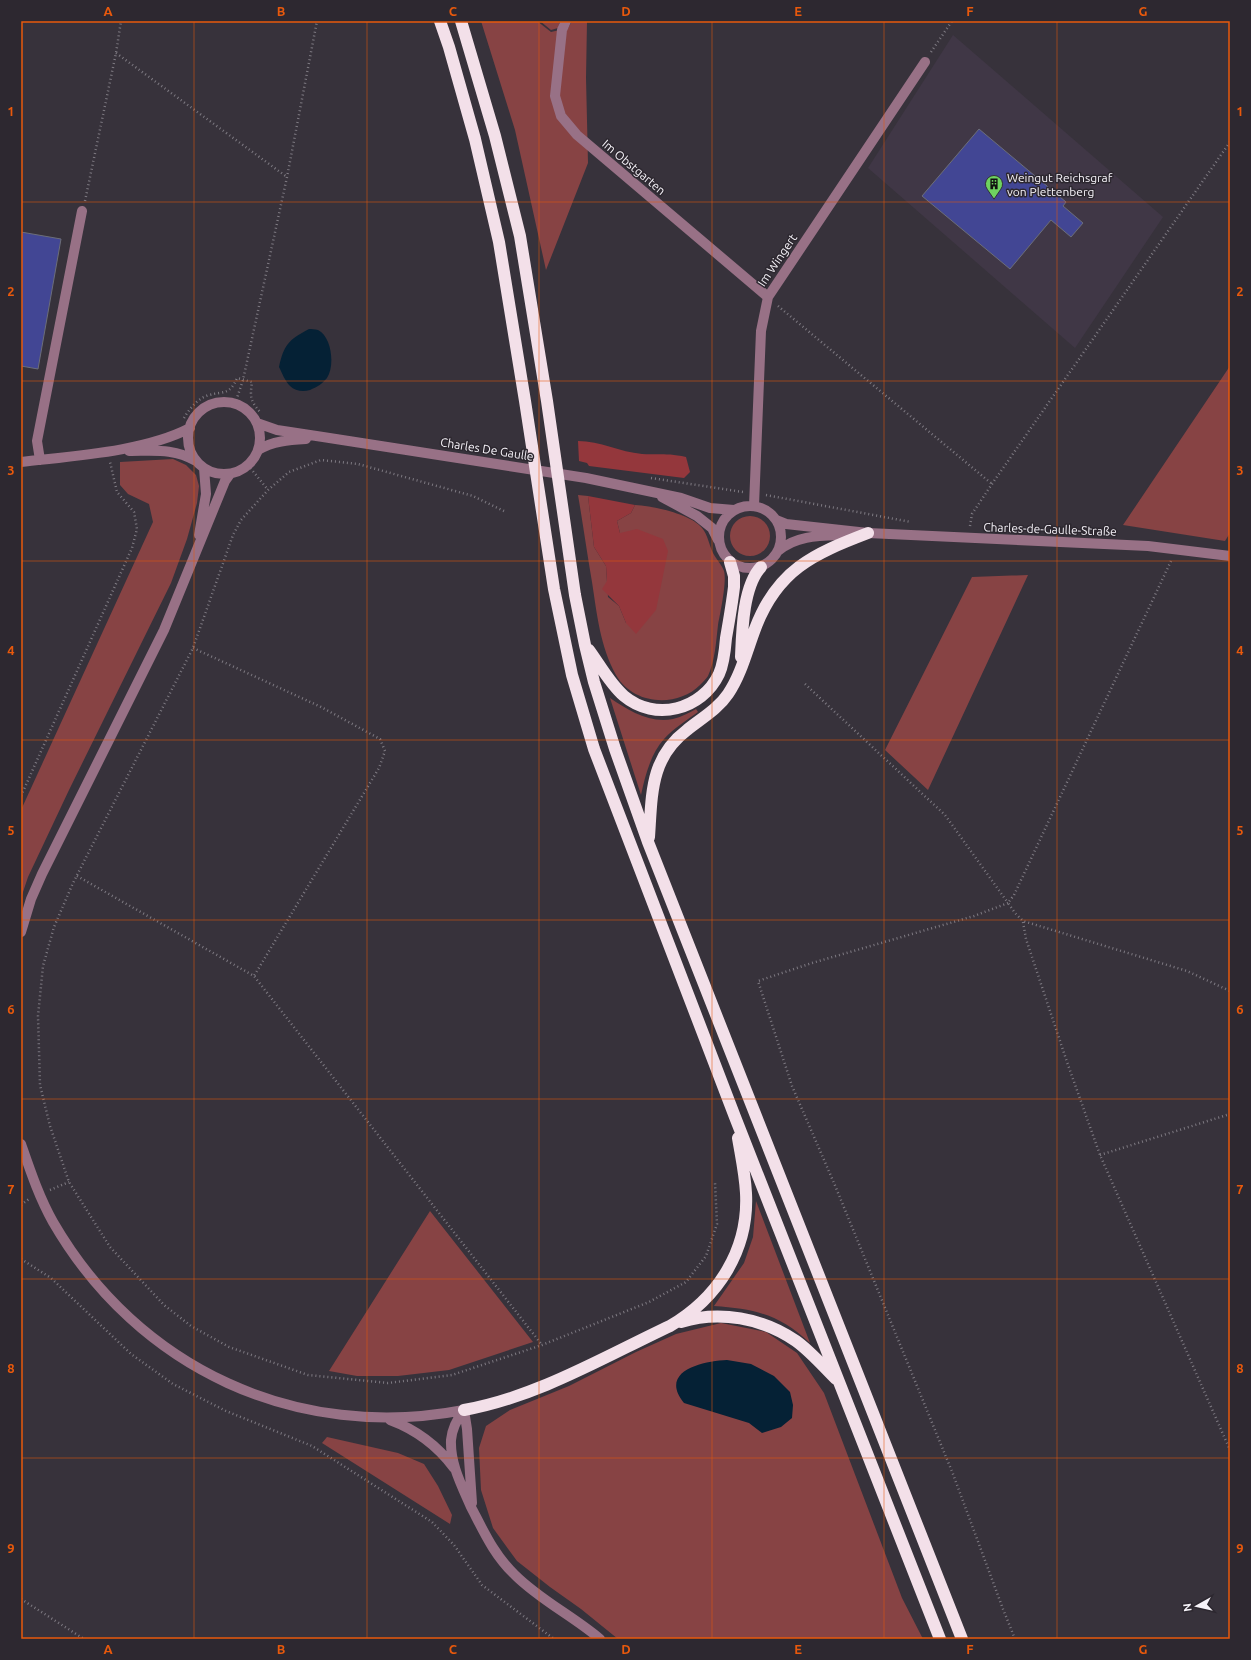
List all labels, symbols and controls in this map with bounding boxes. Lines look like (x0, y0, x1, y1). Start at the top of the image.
text: A (103, 4, 113, 18)
text: B (277, 4, 286, 18)
text: C (449, 4, 458, 18)
text: D (621, 4, 631, 18)
text: E (794, 4, 802, 18)
text: F (966, 4, 974, 18)
text: G (1139, 4, 1148, 18)
text: 1 (7, 104, 15, 118)
text: 1 (1236, 104, 1244, 118)
street label: Im Obstgarten (600, 137, 668, 197)
place label: Weingut Reichsgraf von Plettenberg (1007, 171, 1113, 198)
building icon: Weingut Reichsgraf von Plettenberg (984, 174, 1004, 199)
street label: Im Wingert (755, 231, 799, 289)
text: 2 (7, 284, 15, 298)
text: 2 (1236, 284, 1244, 298)
street label: Charles De Gaulle (439, 435, 535, 463)
text: 3 (7, 463, 15, 477)
text: 3 (1236, 463, 1244, 477)
street label: Charles-de-Gaulle-Straße (983, 520, 1117, 538)
text: 4 (7, 643, 15, 657)
text: 4 (1236, 643, 1244, 657)
text: 5 (7, 823, 15, 837)
text: 5 (1236, 823, 1244, 837)
text: 6 (7, 1002, 15, 1016)
text: 6 (1236, 1002, 1244, 1016)
text: 7 (7, 1182, 15, 1196)
text: 7 (1236, 1182, 1244, 1196)
text: 8 (7, 1361, 15, 1375)
text: 8 (1236, 1361, 1244, 1375)
text: 9 (7, 1541, 15, 1555)
text: 9 (1236, 1541, 1244, 1555)
north arrow (1177, 1586, 1217, 1626)
text: N (1181, 1602, 1194, 1612)
text: A (103, 1642, 113, 1656)
text: B (277, 1642, 286, 1656)
text: C (449, 1642, 458, 1656)
text: D (621, 1642, 631, 1656)
text: E (794, 1642, 802, 1656)
text: F (966, 1642, 974, 1656)
text: G (1139, 1642, 1148, 1656)

